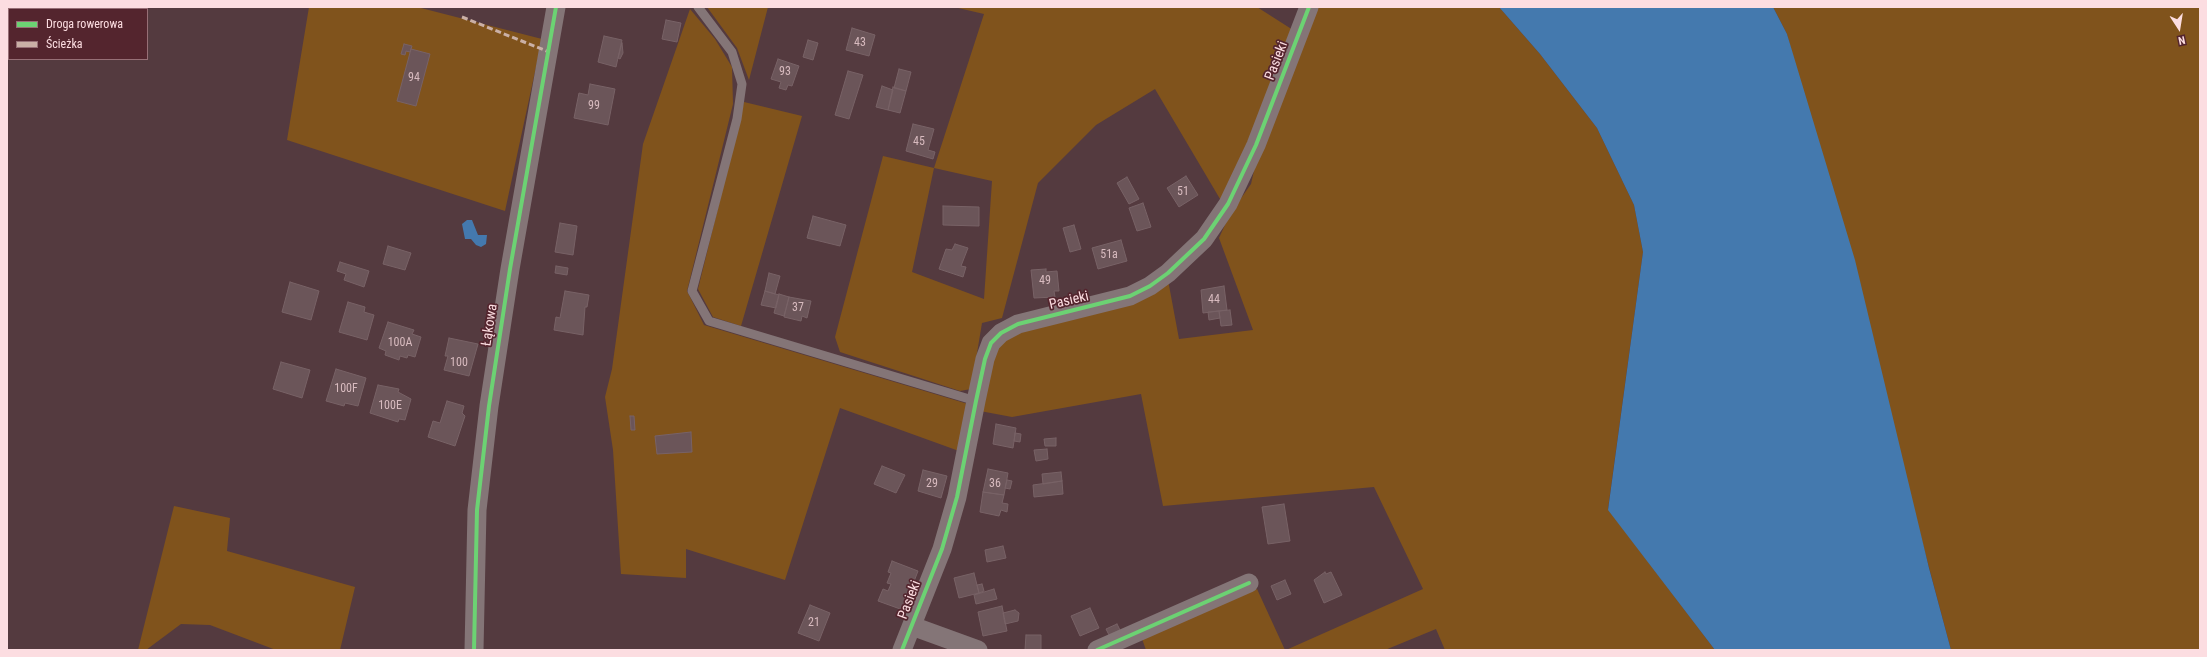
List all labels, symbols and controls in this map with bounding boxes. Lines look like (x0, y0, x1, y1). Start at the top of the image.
legend (8, 8, 148, 60)
north arrow (2159, 8, 2199, 48)
text: Droga rowerowa (46, 17, 123, 31)
text: N (2177, 33, 2186, 47)
house number: 43 (854, 36, 866, 50)
text: Ścieżka (46, 37, 83, 51)
street label: Pasieki (1262, 39, 1292, 83)
house number: 93 (779, 65, 791, 79)
house number: 94 (408, 71, 420, 85)
house number: 99 (588, 99, 600, 113)
house number: 45 (913, 135, 925, 149)
house number: 51 (1177, 185, 1189, 199)
house number: 51a (1100, 248, 1118, 262)
house number: 49 (1039, 274, 1051, 288)
street label: Pasieki (1048, 288, 1090, 314)
house number: 44 (1208, 293, 1220, 307)
house number: 37 (792, 301, 804, 315)
street label: Łąkowa (478, 303, 502, 347)
house number: 100A (388, 336, 412, 350)
house number: 100 (450, 356, 468, 370)
house number: 100F (334, 382, 358, 396)
house number: 100E (378, 399, 402, 413)
house number: 29 (926, 477, 938, 491)
house number: 36 (989, 477, 1001, 491)
street label: Pasieki (895, 578, 925, 622)
house number: 21 (808, 616, 820, 630)

